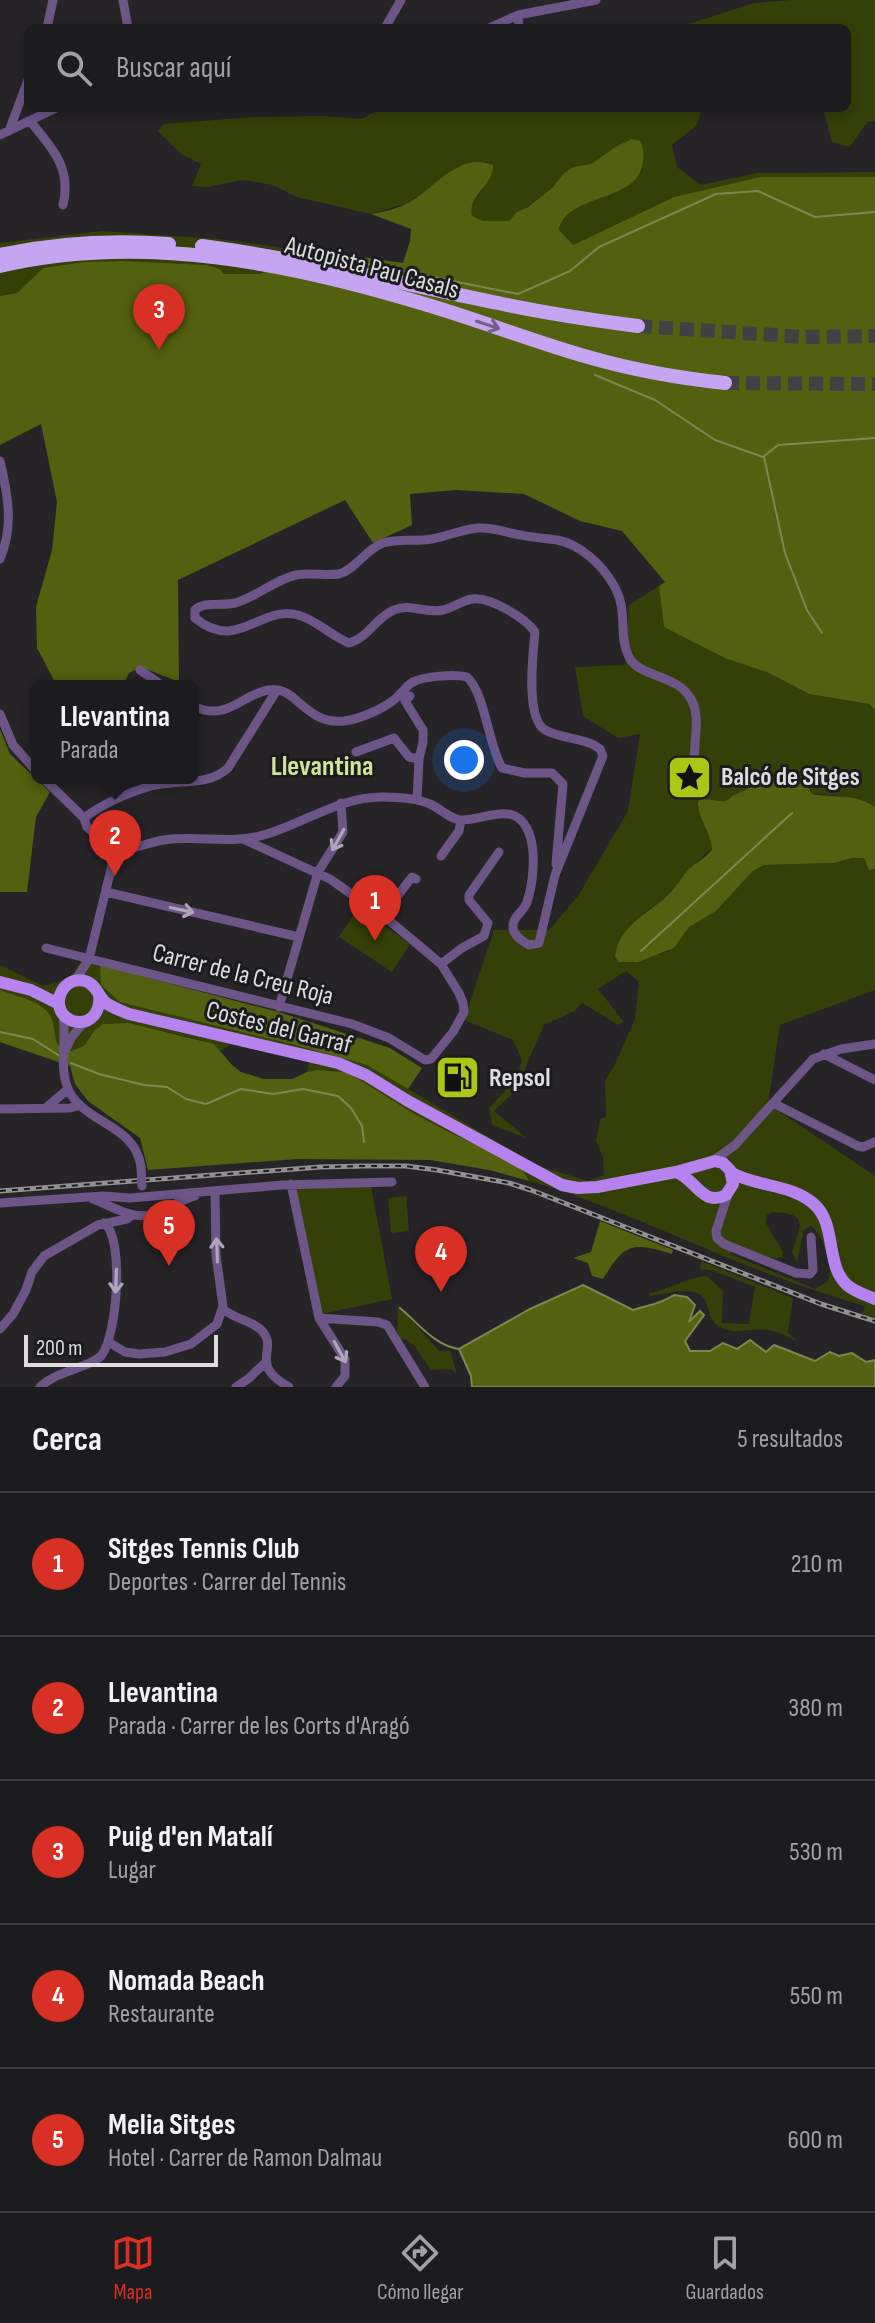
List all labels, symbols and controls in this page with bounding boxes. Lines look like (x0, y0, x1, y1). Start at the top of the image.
search box (24, 24, 851, 112)
icon: search (52, 46, 96, 90)
text: Buscar aquí (116, 50, 231, 86)
street label: Autopista Pau Casals (281, 230, 462, 306)
pin: 3 (133, 284, 185, 350)
one-way arrow (475, 319, 500, 334)
popup (31, 680, 199, 784)
text: Llevantina (60, 699, 170, 735)
text: Parada (60, 735, 119, 766)
your location (444, 740, 484, 780)
district label: Llevantina (271, 750, 373, 783)
place icon: Balcó de Sitges (666, 753, 714, 801)
place label: Balcó de Sitges (721, 762, 860, 793)
pin: 2 (89, 810, 141, 876)
one-way arrow (329, 827, 345, 851)
pin: 1 (349, 875, 401, 941)
one-way arrow (169, 903, 195, 918)
street label: Carrer de la Creu Roja (149, 938, 337, 1012)
street label: Costes del Garraf (203, 995, 356, 1061)
fuel station icon: Repsol (434, 1054, 482, 1102)
place label: Repsol (489, 1063, 550, 1094)
pin: 5 (143, 1200, 195, 1266)
pin: 4 (415, 1226, 467, 1292)
one-way arrow (209, 1237, 224, 1264)
one-way arrow (108, 1267, 123, 1294)
scale bar (24, 1331, 218, 1367)
text: 200 m (36, 1335, 82, 1362)
one-way arrow (332, 1340, 348, 1363)
text: Cerca (32, 1419, 102, 1460)
text: 5 resultados (737, 1424, 843, 1455)
text: Sitges Tennis Club (108, 1531, 300, 1567)
text: 1 (53, 1549, 63, 1580)
text: 210 m (791, 1549, 843, 1580)
text: Deportes · Carrer del Tennis (108, 1567, 346, 1598)
text: Llevantina (108, 1675, 218, 1711)
text: 2 (52, 1693, 64, 1724)
text: 380 m (788, 1693, 843, 1724)
text: Parada · Carrer de les Corts d'Aragó (108, 1711, 410, 1742)
text: Puig d'en Matalí (108, 1819, 273, 1855)
text: 3 (52, 1837, 64, 1868)
text: 530 m (789, 1837, 843, 1868)
text: Lugar (108, 1855, 156, 1886)
text: Nomada Beach (108, 1963, 265, 1999)
text: 4 (52, 1981, 64, 2012)
text: 550 m (790, 1981, 843, 2012)
text: Restaurante (108, 1999, 215, 2030)
text: Melia Sitges (108, 2107, 236, 2143)
text: 5 (52, 2125, 64, 2156)
text: 600 m (788, 2125, 843, 2156)
text: Hotel · Carrer de Ramon Dalmau (108, 2143, 382, 2174)
tab: Mapa (111, 2231, 155, 2306)
tab: Cómo llegar (377, 2231, 464, 2306)
tab: Guardados (686, 2231, 764, 2306)

